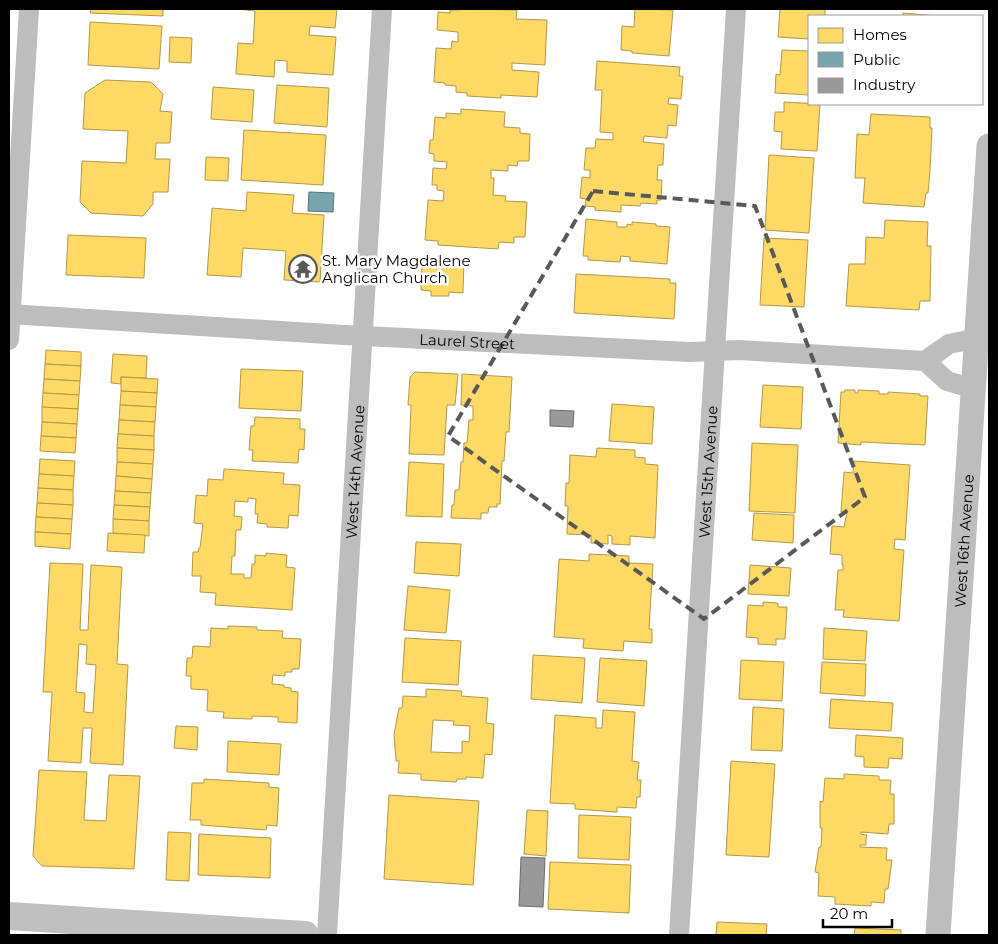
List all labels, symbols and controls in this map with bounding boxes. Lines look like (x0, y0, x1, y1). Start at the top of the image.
legend (808, 15, 983, 105)
text: Homes (853, 25, 907, 44)
text: Public (853, 50, 901, 69)
text: Industry (853, 75, 916, 94)
place label: St. Mary Magdalene Anglican Church (322, 251, 471, 287)
temple icon: St. Mary Magdalene Anglican Church (288, 254, 318, 284)
street label: Laurel Street (419, 329, 516, 353)
street label: West 14th Avenue (341, 404, 368, 539)
street label: West 15th Avenue (694, 405, 721, 539)
street label: West 16th Avenue (950, 474, 977, 608)
scale bar (823, 896, 892, 928)
text: 20 m (830, 904, 868, 923)

